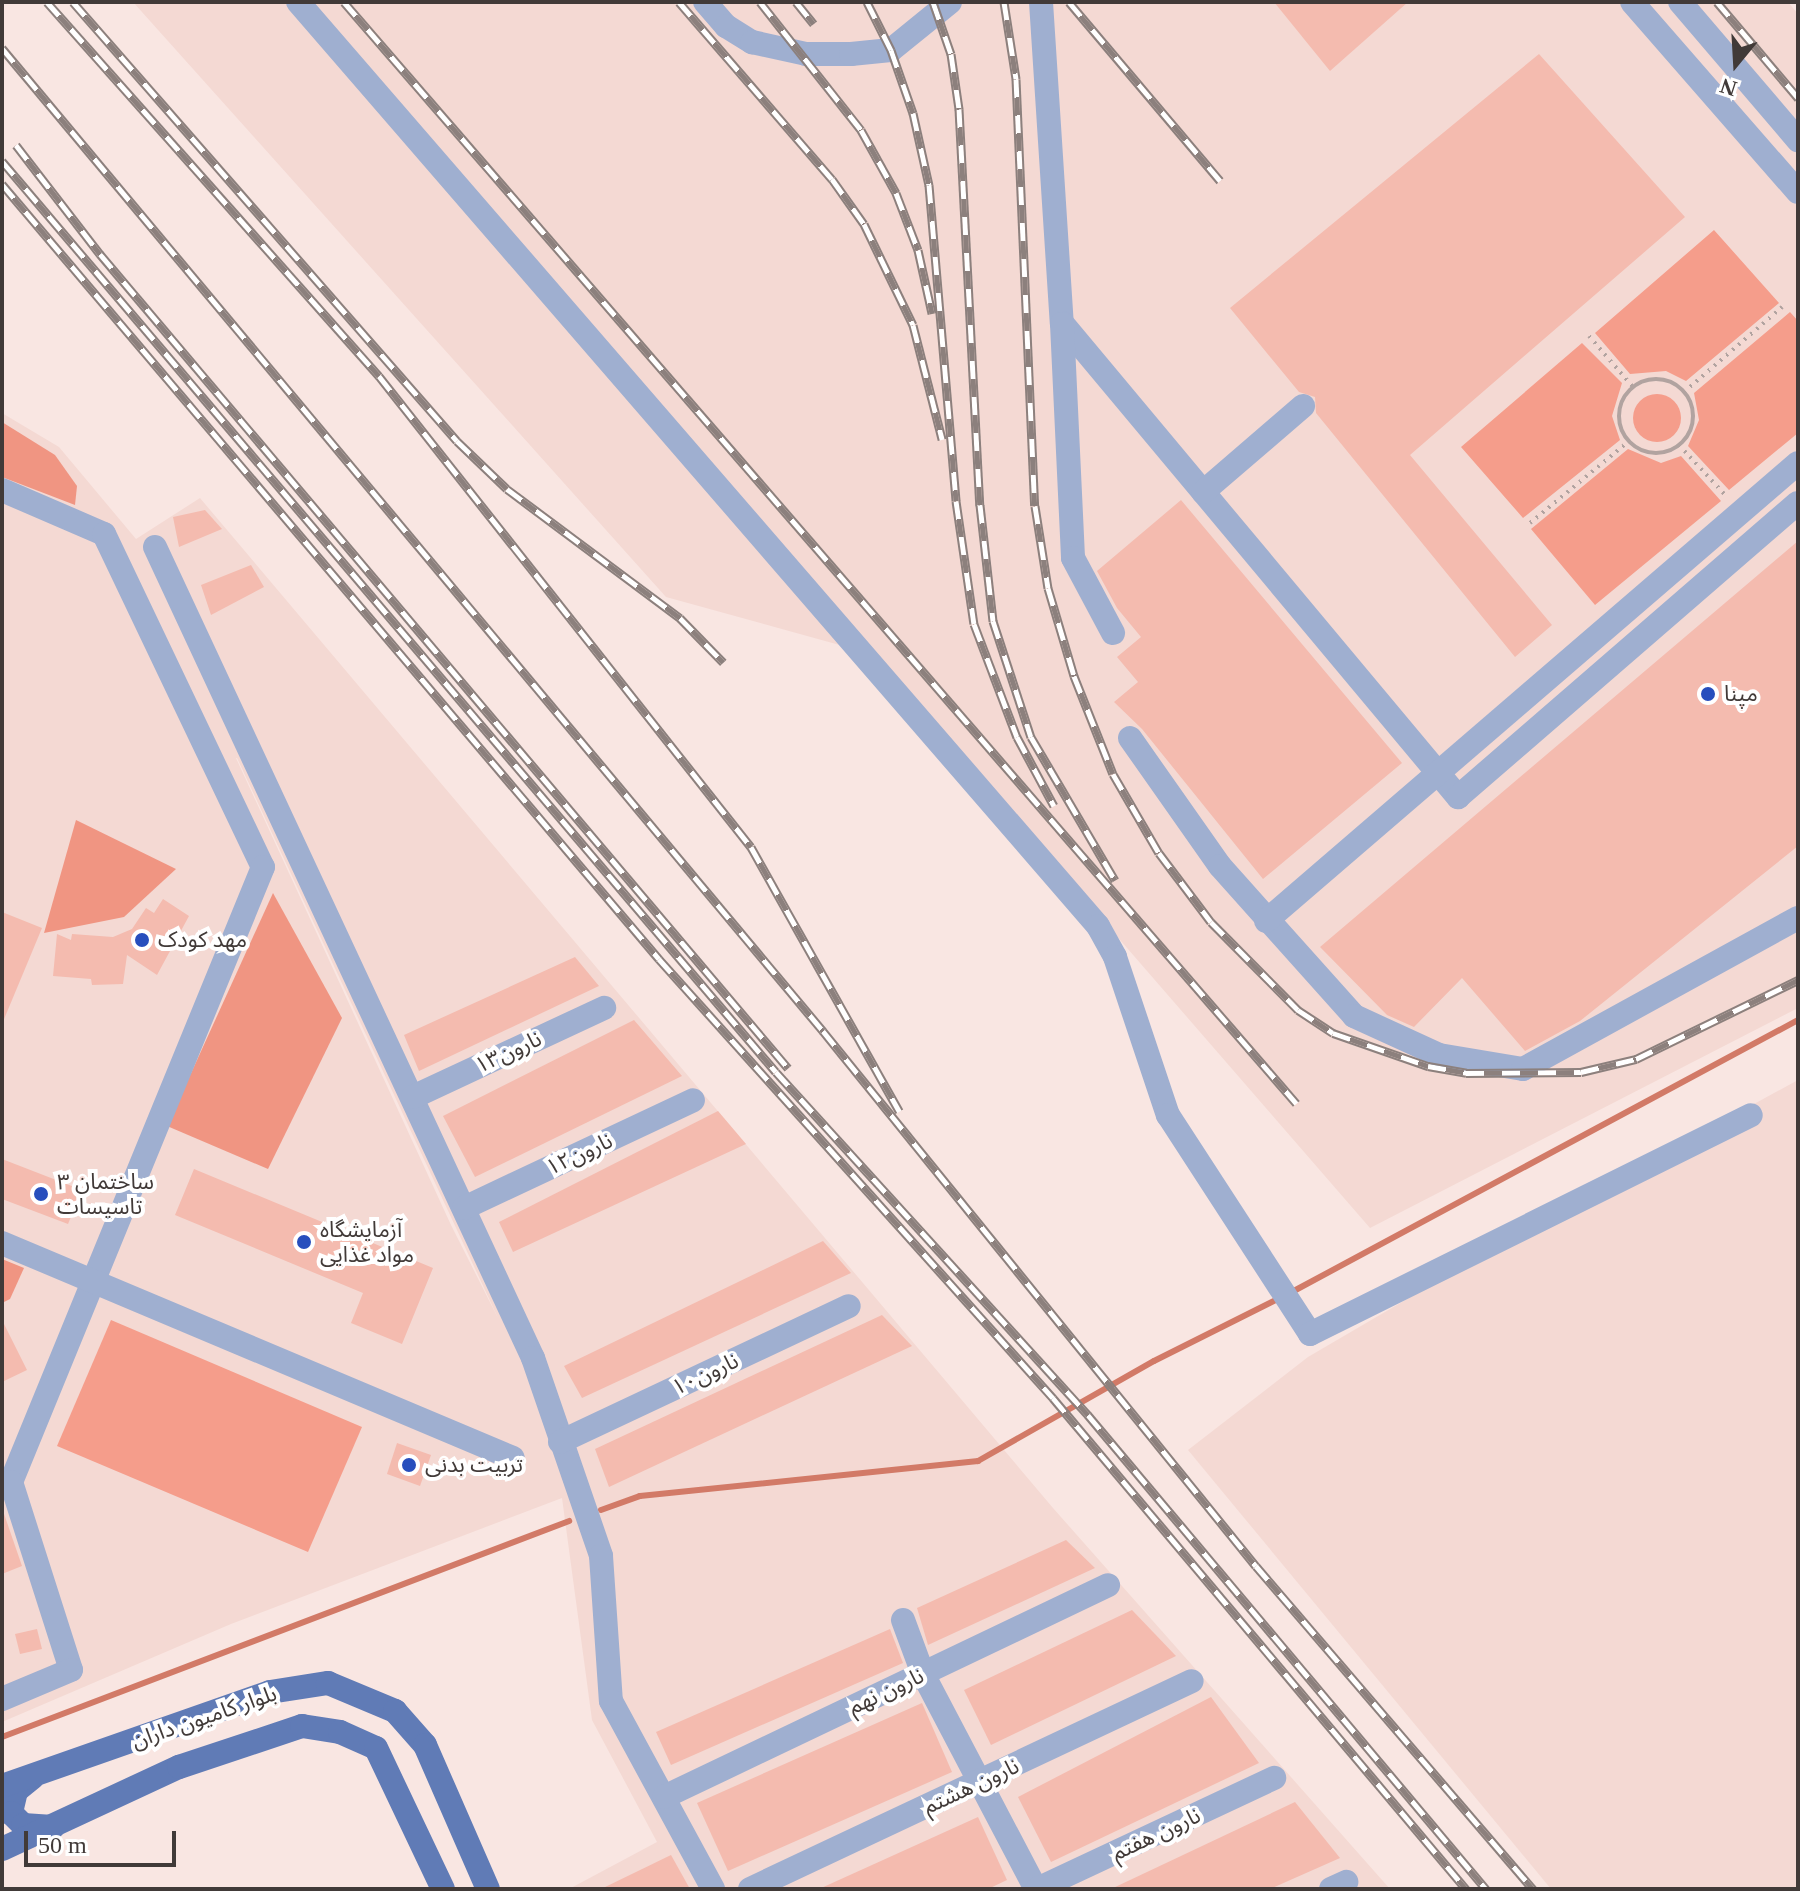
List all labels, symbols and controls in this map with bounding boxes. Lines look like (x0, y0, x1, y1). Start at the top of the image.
north arrow (1696, 24, 1776, 104)
text: N (1717, 73, 1740, 102)
place label: مپنا (1724, 681, 1758, 707)
marker: مپنا (1699, 685, 1717, 703)
place label: مهد کودک (158, 927, 247, 953)
marker: مهد کودک (133, 931, 151, 949)
street label: نارون۱۳ (470, 1025, 546, 1079)
street label: نارون۱۲ (541, 1127, 617, 1181)
place label: ۳ ساختمان تاسیسات (57, 1168, 154, 1220)
marker: ۳ ساختمان تاسیسات (32, 1185, 50, 1203)
place label: آزمایشگاه مواد غذایی (320, 1216, 414, 1268)
marker: آزمایشگاه مواد غذایی (295, 1233, 313, 1251)
street label: نارون۱۰ (667, 1347, 743, 1401)
place label: تربیت بدنی (425, 1452, 523, 1478)
marker: تربیت بدنی (400, 1456, 418, 1474)
street label: نارون نهم (844, 1662, 928, 1720)
street label: بلوار کامیون داران (128, 1680, 280, 1754)
street label: نارون هشتم (919, 1752, 1023, 1820)
street label: نارون هفتم (1107, 1802, 1205, 1866)
scale bar (28, 1815, 180, 1865)
text: 50 m (38, 1832, 87, 1858)

